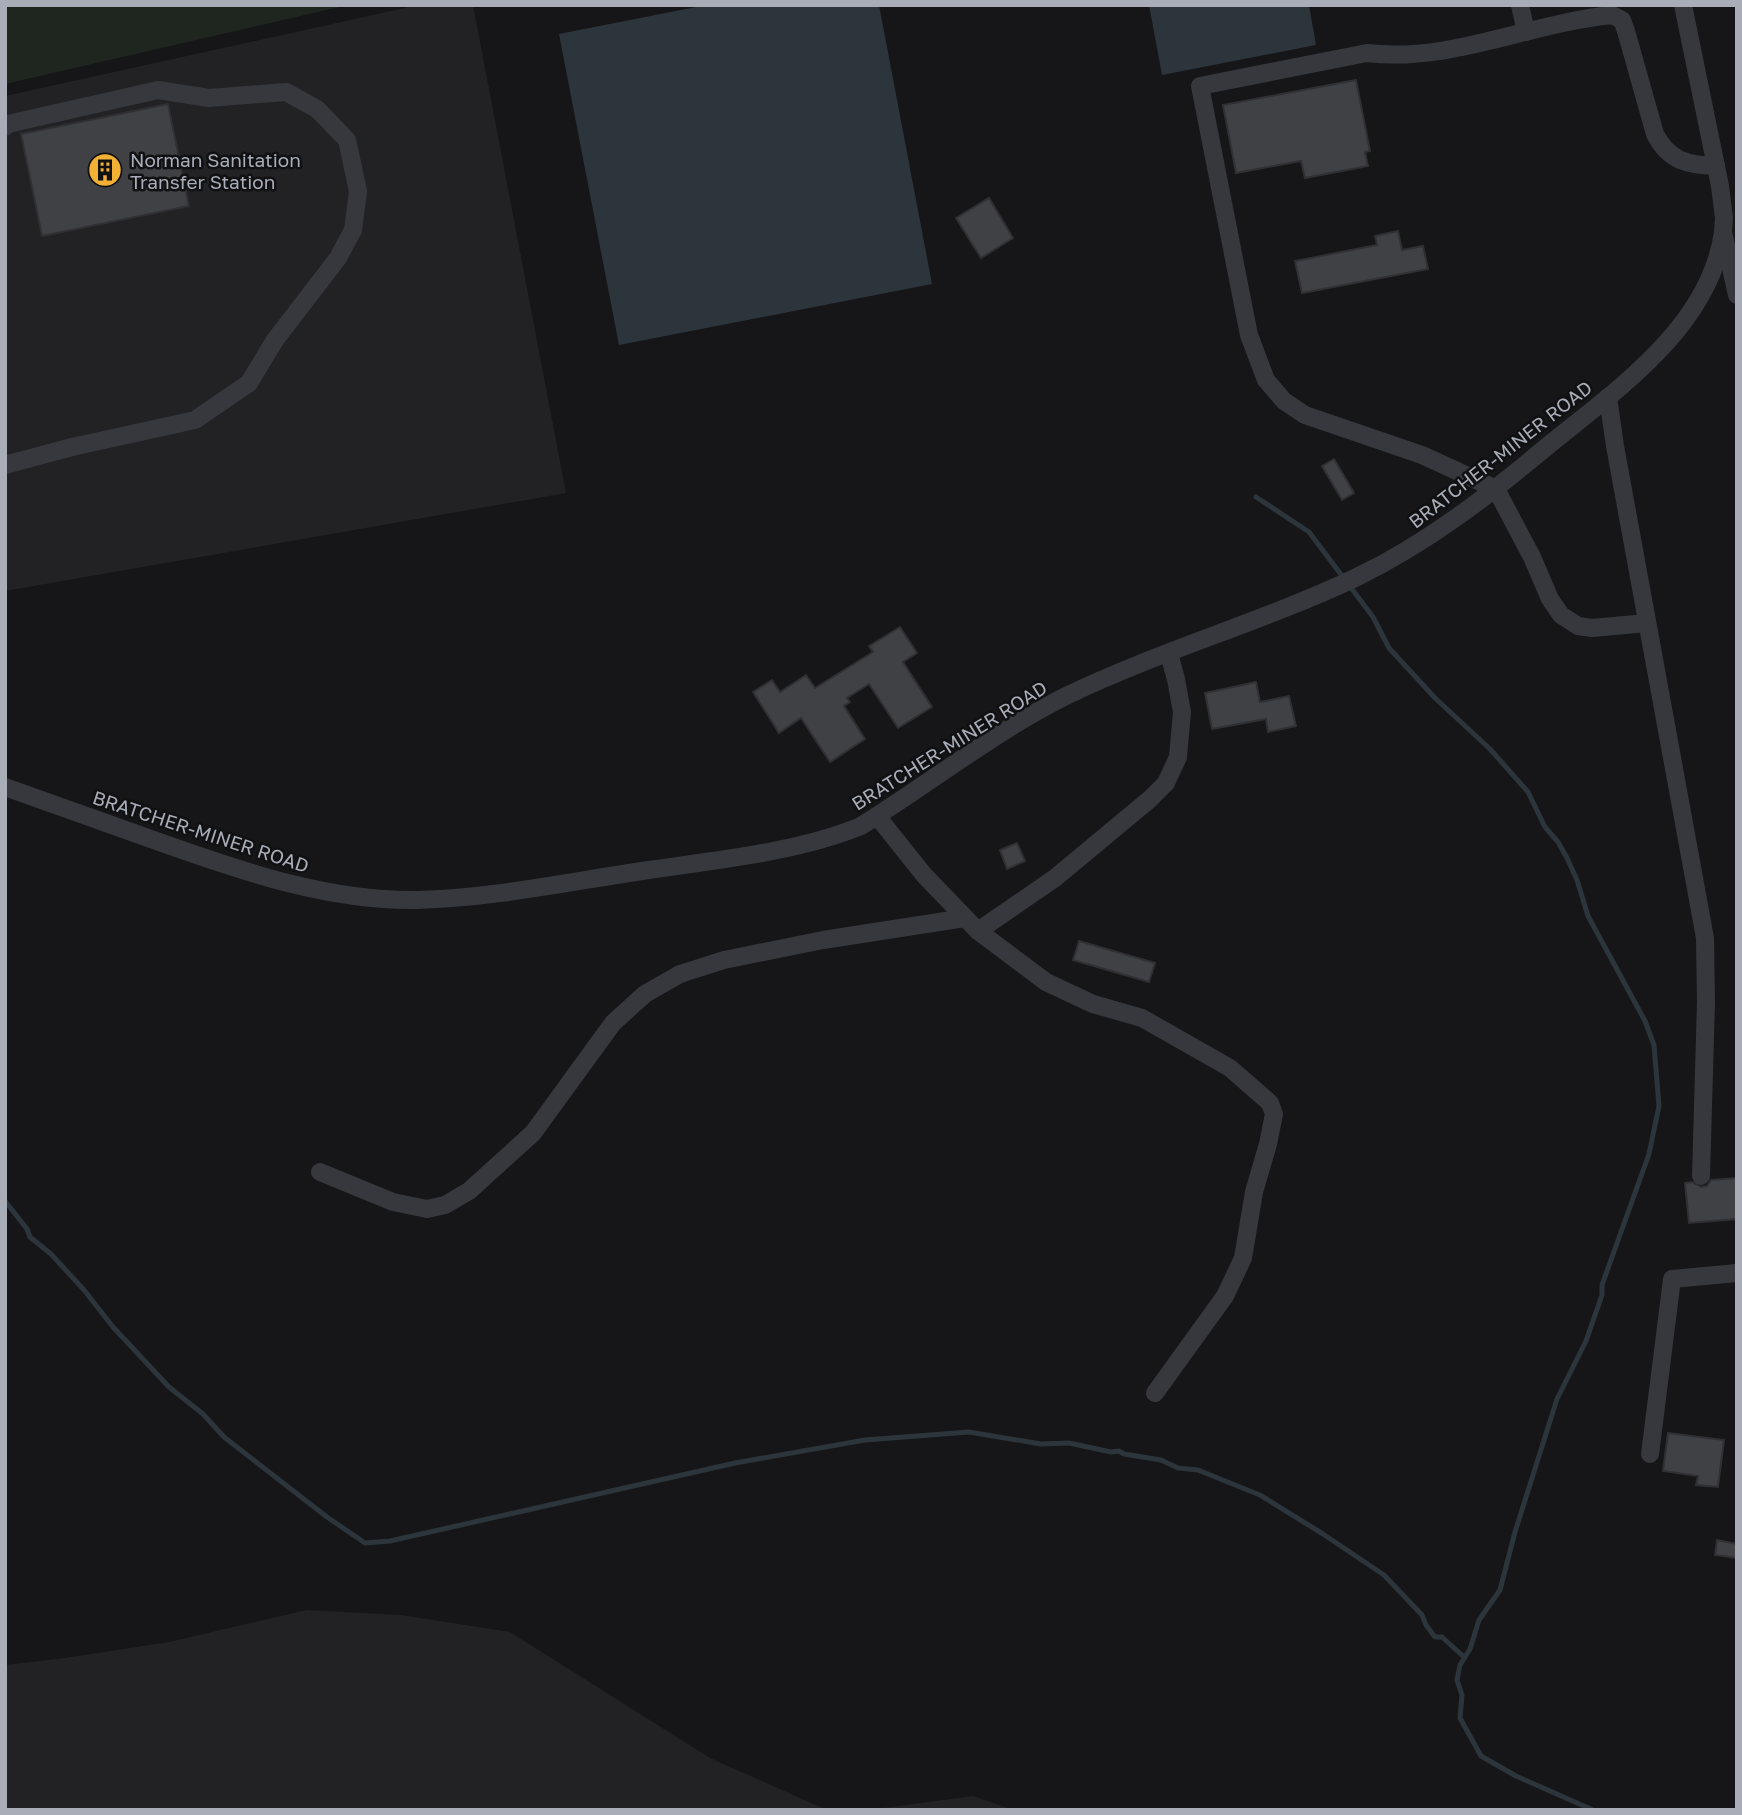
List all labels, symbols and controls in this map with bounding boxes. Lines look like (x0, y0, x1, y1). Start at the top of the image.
place label: Norman Sanitation Transfer Station (130, 148, 301, 193)
building icon: Norman Sanitation Transfer Station (86, 151, 124, 189)
street label: BRATCHER-MINER ROAD (1404, 375, 1596, 533)
street label: BRATCHER-MINER ROAD (847, 675, 1051, 815)
street label: BRATCHER-MINER ROAD (90, 785, 312, 877)

